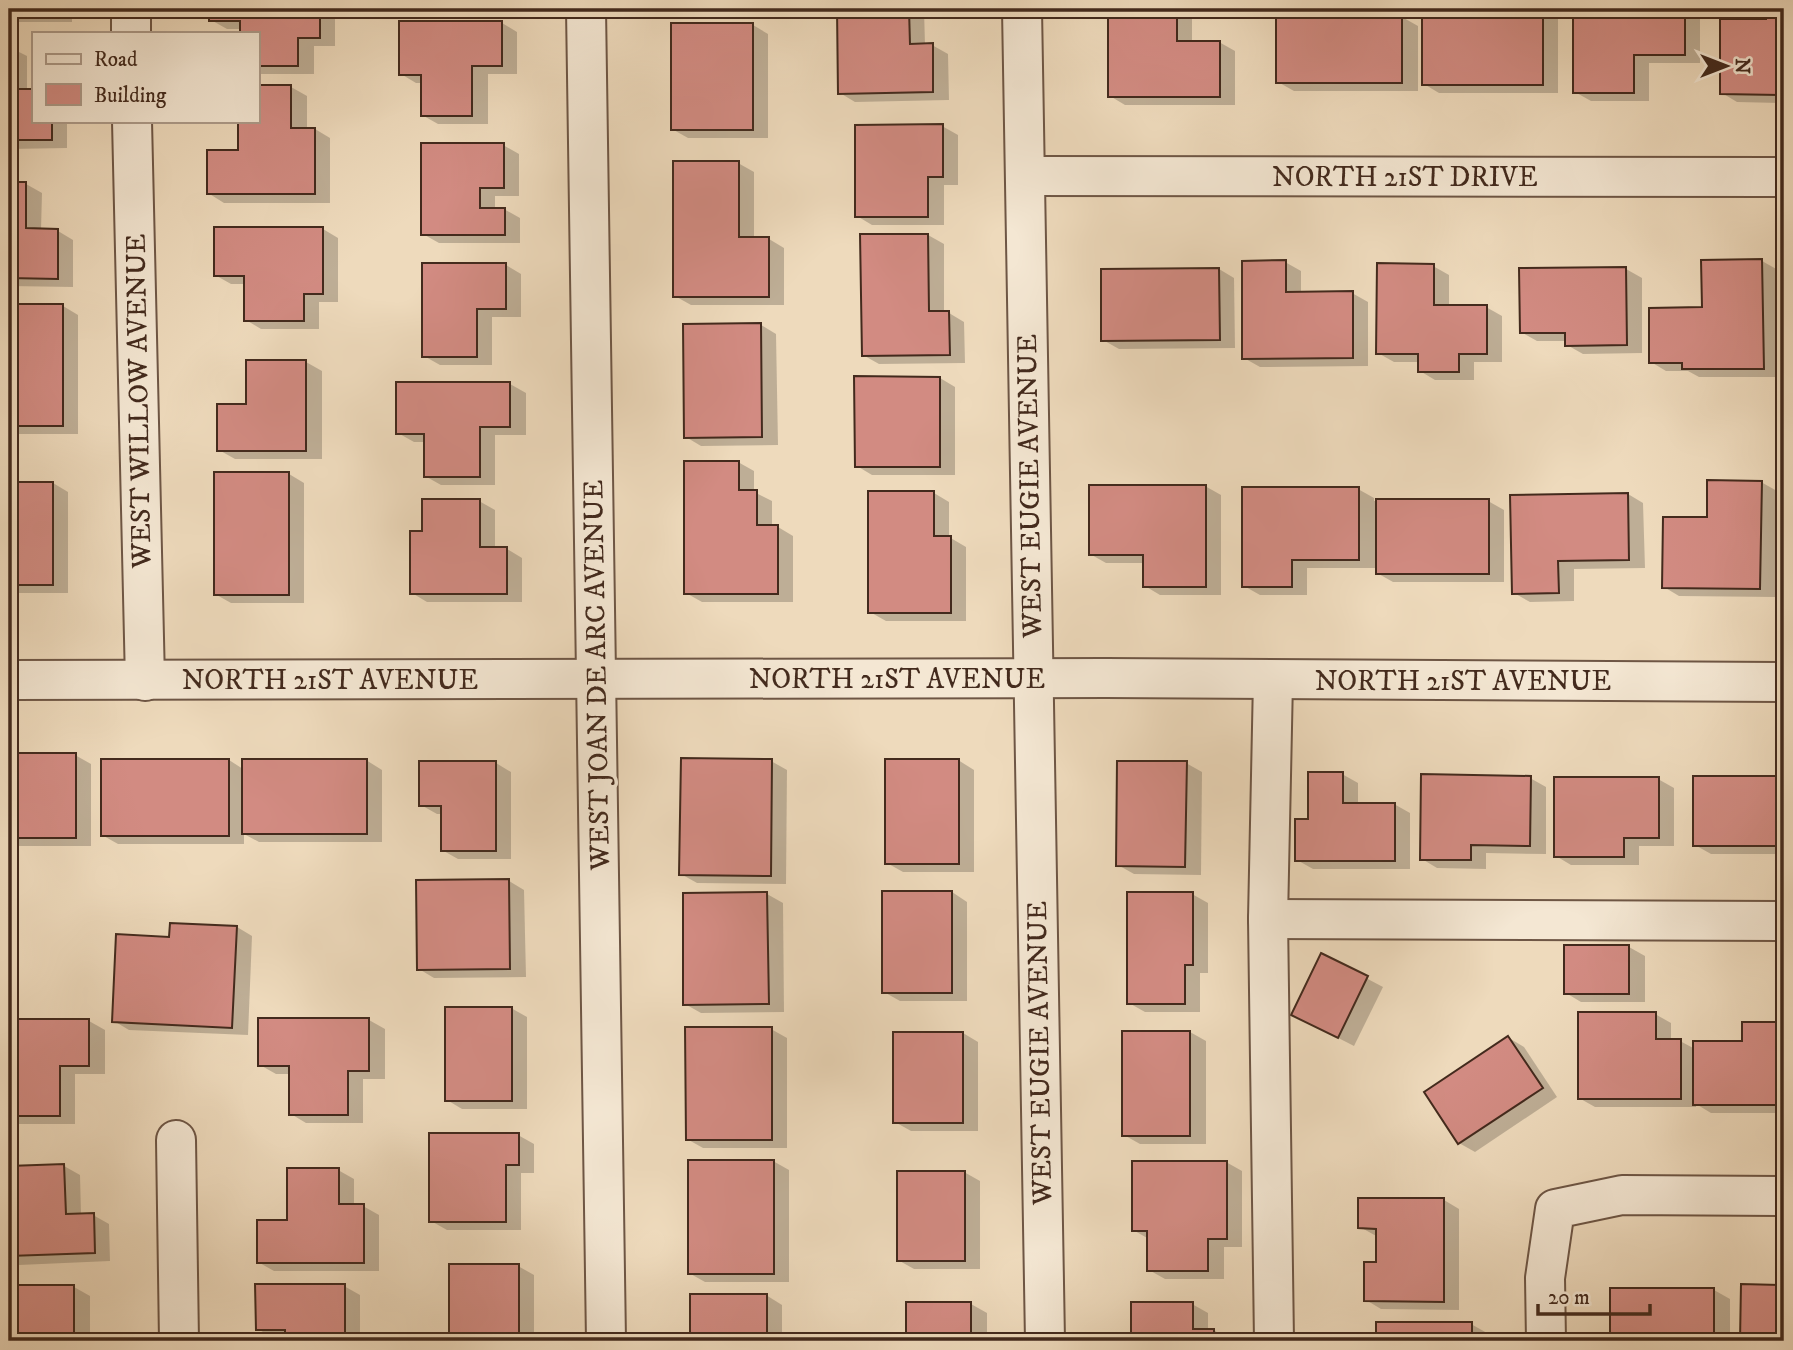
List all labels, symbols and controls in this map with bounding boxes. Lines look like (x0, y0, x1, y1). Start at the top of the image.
legend (32, 32, 259, 122)
north arrow (1692, 32, 1762, 102)
text: Road (94, 47, 138, 73)
text: N (1730, 58, 1753, 74)
text: Building (94, 83, 167, 109)
street label: NORTH 21ST DRIVE (1272, 160, 1538, 195)
street label: WEST WILLOW AVENUE (119, 233, 159, 570)
street label: WEST EUGIE AVENUE (1010, 334, 1050, 639)
street label: WEST JOAN DE ARC AVENUE (576, 479, 618, 872)
street label: NORTH 21ST AVENUE (749, 662, 1045, 697)
street label: NORTH 21ST AVENUE (182, 663, 478, 698)
street label: NORTH 21ST AVENUE (1315, 664, 1611, 699)
street label: WEST EUGIE AVENUE (1020, 901, 1060, 1206)
scale bar (1538, 1273, 1650, 1317)
text: 20 m (1548, 1285, 1590, 1311)

